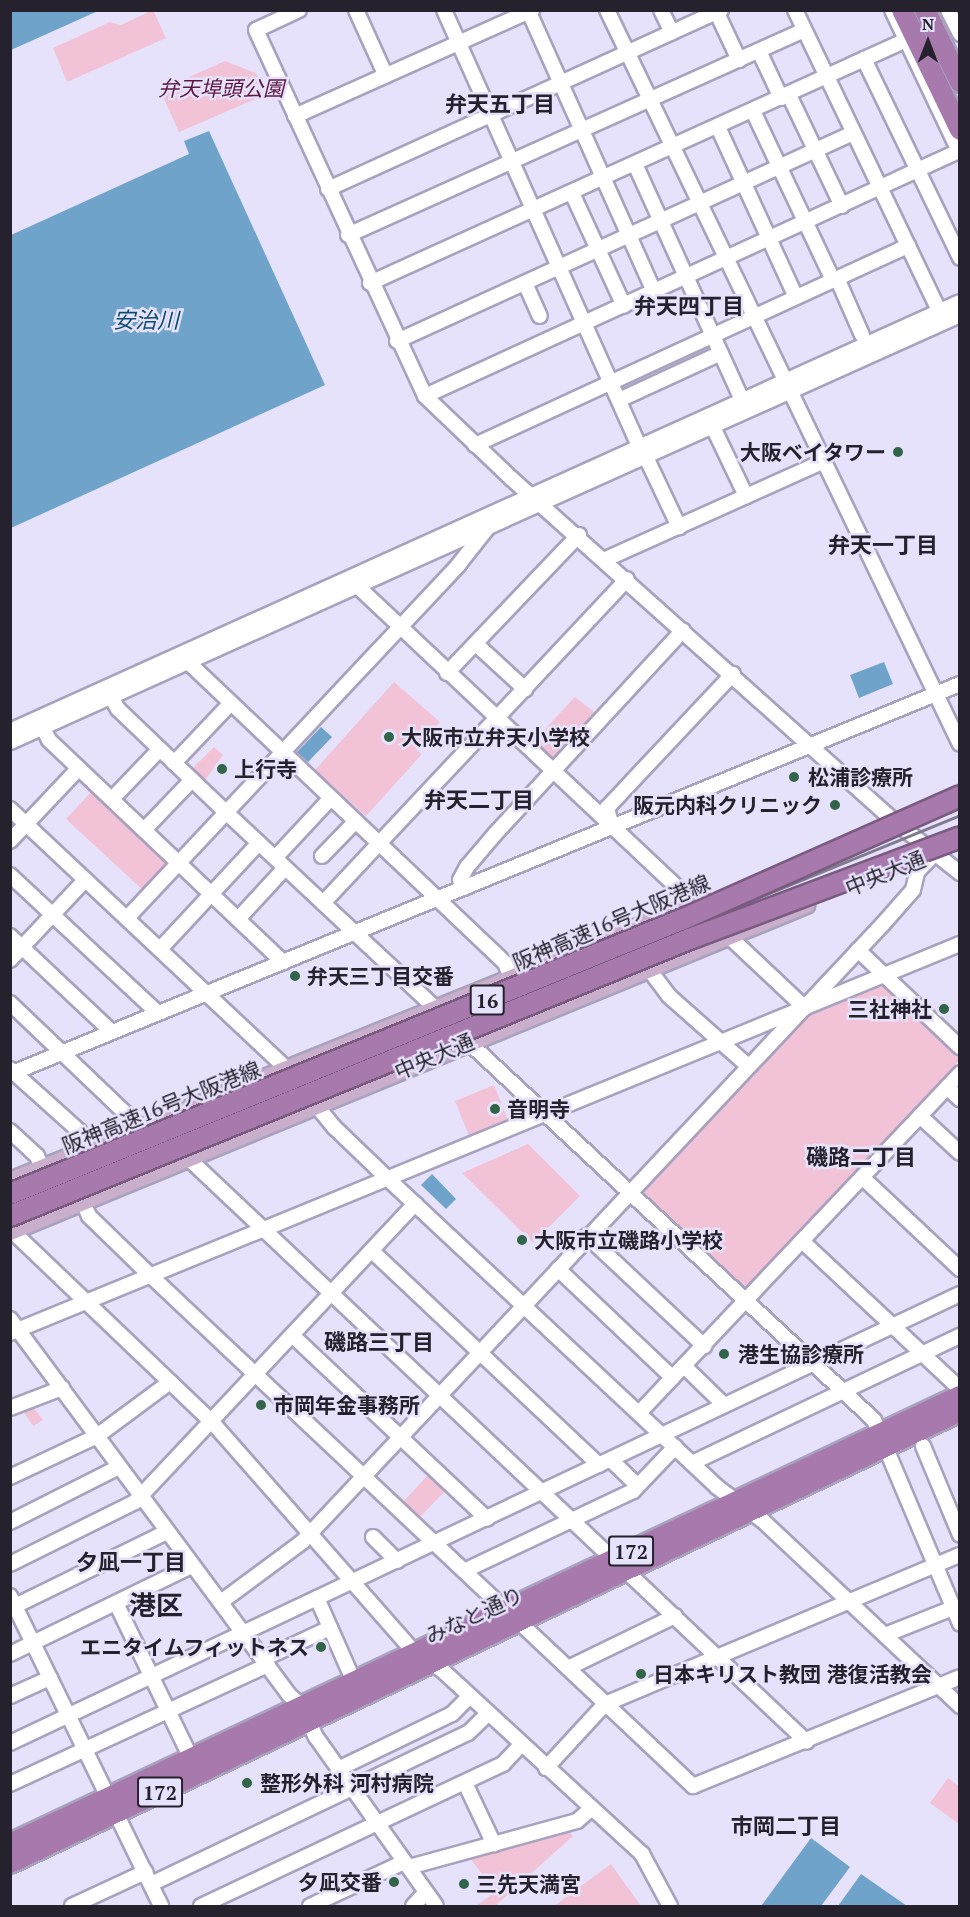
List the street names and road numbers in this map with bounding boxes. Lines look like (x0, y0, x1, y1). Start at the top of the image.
street label: 中央大通 (841, 846, 929, 900)
street label: 阪神高速16号大阪港線 (509, 869, 713, 975)
road number: 16 (469, 983, 505, 1017)
street label: 中央大通 (390, 1028, 478, 1084)
street label: 阪神高速16号大阪港線 (58, 1056, 264, 1158)
road number: 172 (607, 1534, 655, 1568)
street label: みなと通り (421, 1581, 527, 1649)
road number: 172 (136, 1775, 184, 1809)

